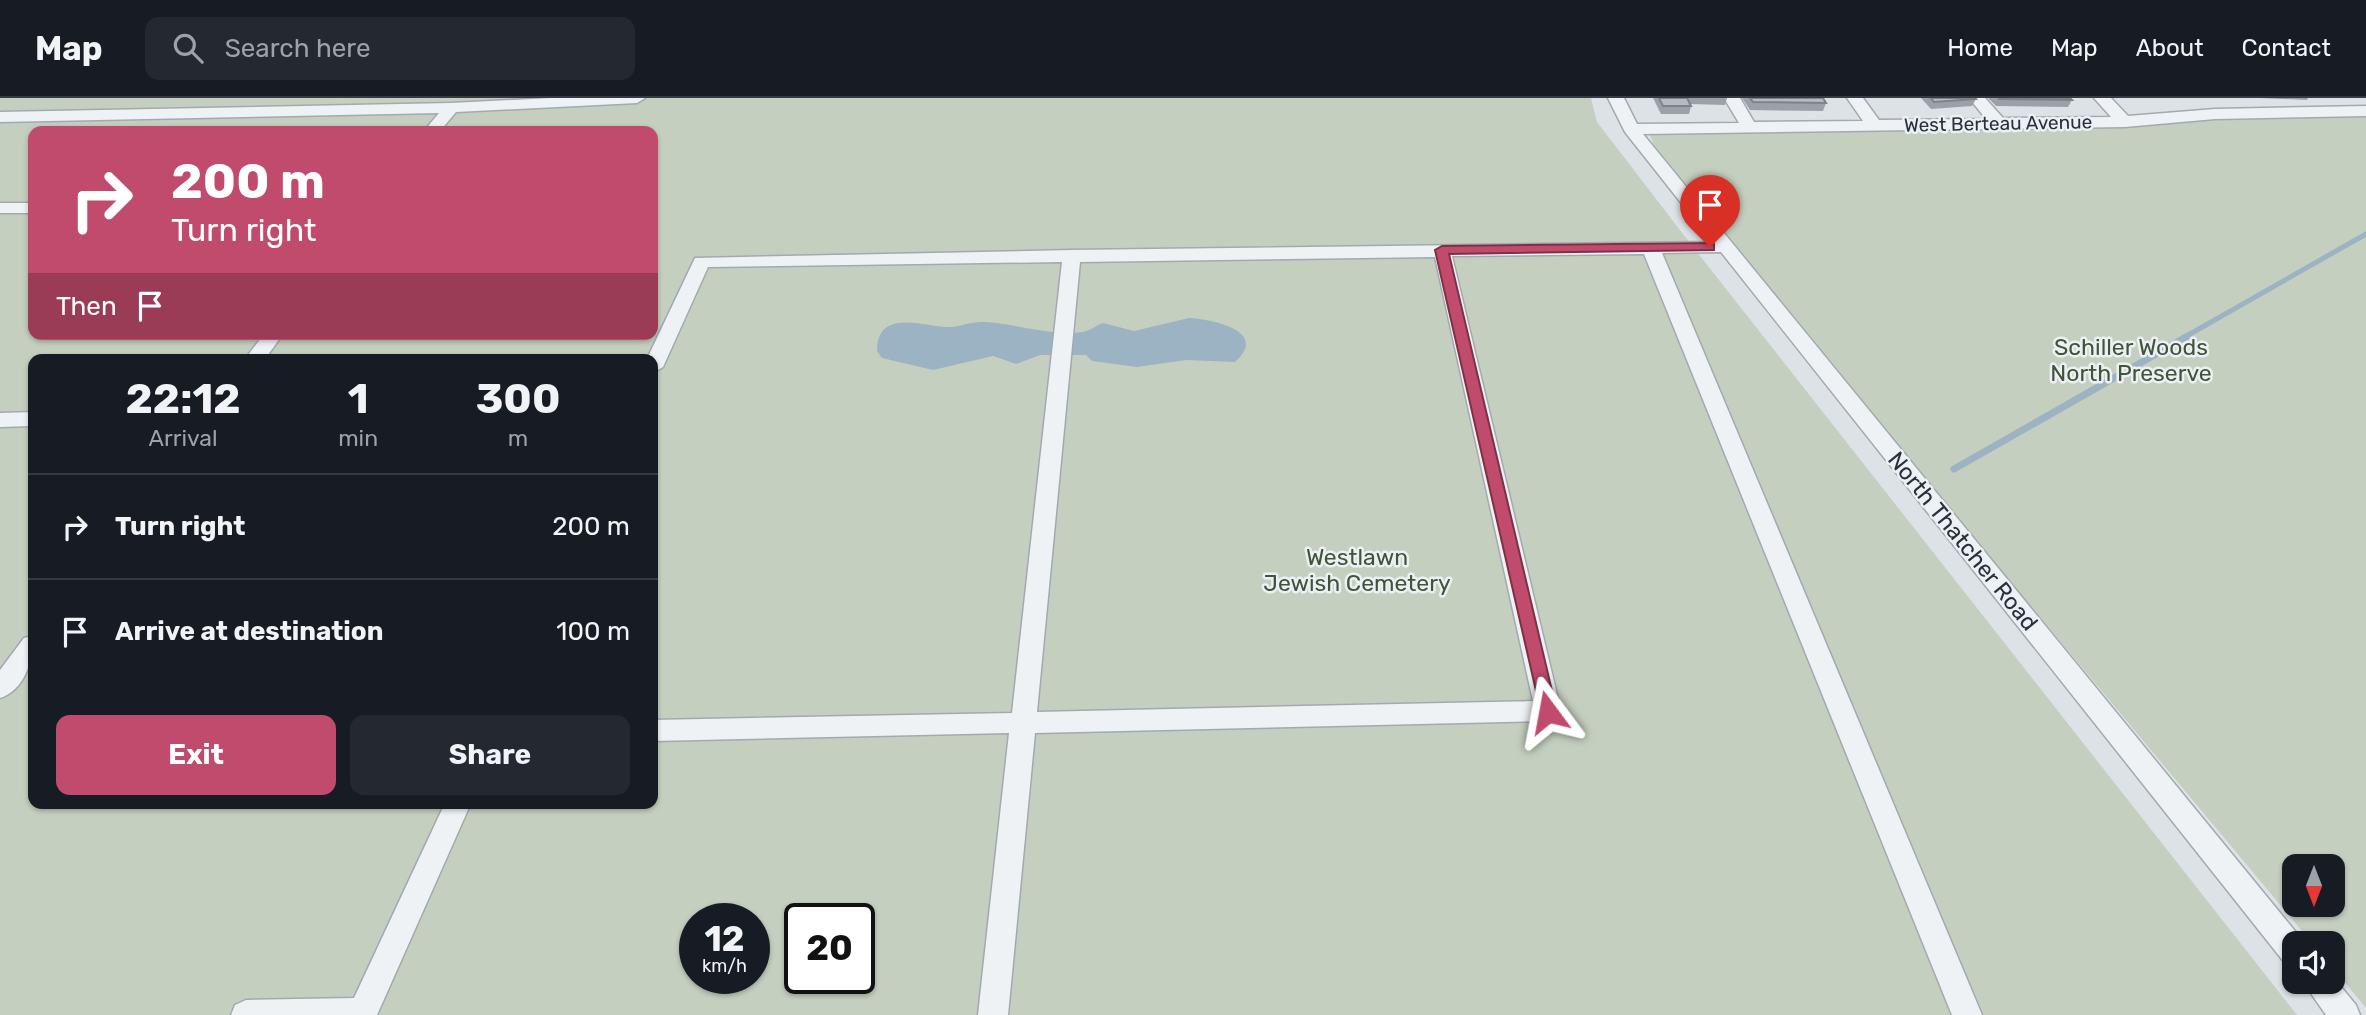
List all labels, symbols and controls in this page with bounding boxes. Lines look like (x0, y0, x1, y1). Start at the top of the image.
search box (145, 17, 635, 80)
text: Map (35, 29, 103, 68)
icon: search (169, 29, 207, 67)
text: Search here (225, 33, 370, 64)
text: Home (1947, 34, 2013, 62)
text: Map (2051, 34, 2098, 62)
text: About (2136, 34, 2204, 62)
text: Contact (2242, 34, 2331, 62)
street label: West Berteau Avenue (1904, 110, 2092, 137)
text: 200 m (171, 152, 325, 210)
icon: right (56, 154, 147, 245)
pin (1680, 175, 1740, 247)
icon: arrive (1691, 186, 1729, 224)
text: Turn right (171, 211, 316, 249)
icon: arrive (131, 287, 169, 325)
text: Then (56, 291, 117, 322)
park label: Schiller Woods North Preserve (2050, 333, 2212, 387)
text: 22:12 (126, 374, 241, 424)
text: 1 (348, 374, 369, 424)
text: 300 (476, 374, 560, 424)
text: Arrival (149, 424, 218, 452)
text: min (338, 424, 378, 452)
text: m (508, 424, 528, 452)
street label: North Thatcher Road (1882, 446, 2044, 636)
icon: right (56, 508, 94, 546)
text: Turn right (115, 511, 245, 542)
text: 200 m (552, 511, 630, 542)
park label: Westlawn Jewish Cemetery (1263, 543, 1451, 597)
icon: arrive (56, 613, 94, 651)
text: Arrive at destination (115, 616, 383, 647)
text: 100 m (556, 616, 630, 647)
position arrow (1511, 675, 1585, 749)
button: Exit (56, 715, 336, 795)
button: Share (350, 715, 630, 795)
north arrow (2282, 854, 2345, 917)
map controls (2282, 854, 2345, 994)
speed limit sign: 20 (784, 903, 875, 994)
text: 12 (704, 918, 745, 960)
button: sound (2282, 931, 2345, 994)
text: km/h (702, 955, 747, 977)

